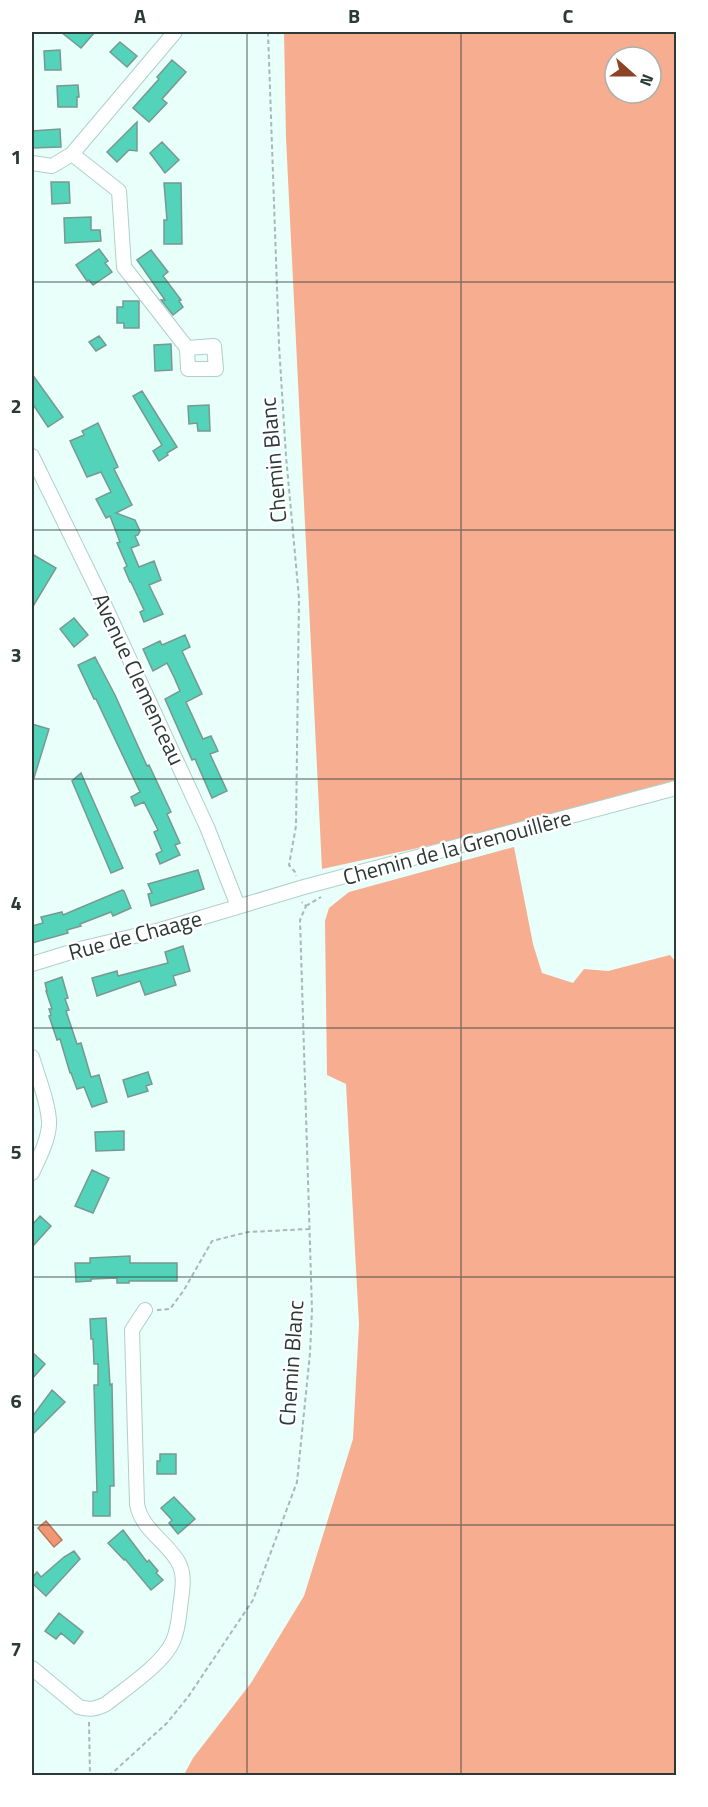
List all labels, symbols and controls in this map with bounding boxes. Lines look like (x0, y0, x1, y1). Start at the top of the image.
text: A (134, 0, 146, 31)
text: B (348, 0, 360, 31)
text: C (563, 0, 574, 31)
north arrow (603, 45, 663, 105)
text: N (634, 71, 660, 90)
text: 1 (10, 141, 22, 172)
text: 2 (10, 390, 22, 421)
street label: Chemin Blanc (251, 396, 295, 524)
street label: Avenue Clemenceau (84, 587, 194, 771)
text: 3 (10, 639, 22, 670)
street label: Chemin de la Grenouillère (339, 800, 575, 894)
text: 4 (10, 887, 22, 918)
street label: Rue de Chaage (64, 901, 206, 969)
text: 5 (10, 1136, 22, 1167)
street label: Chemin Blanc (270, 1299, 312, 1427)
text: 6 (10, 1385, 22, 1416)
text: 7 (10, 1633, 22, 1664)

